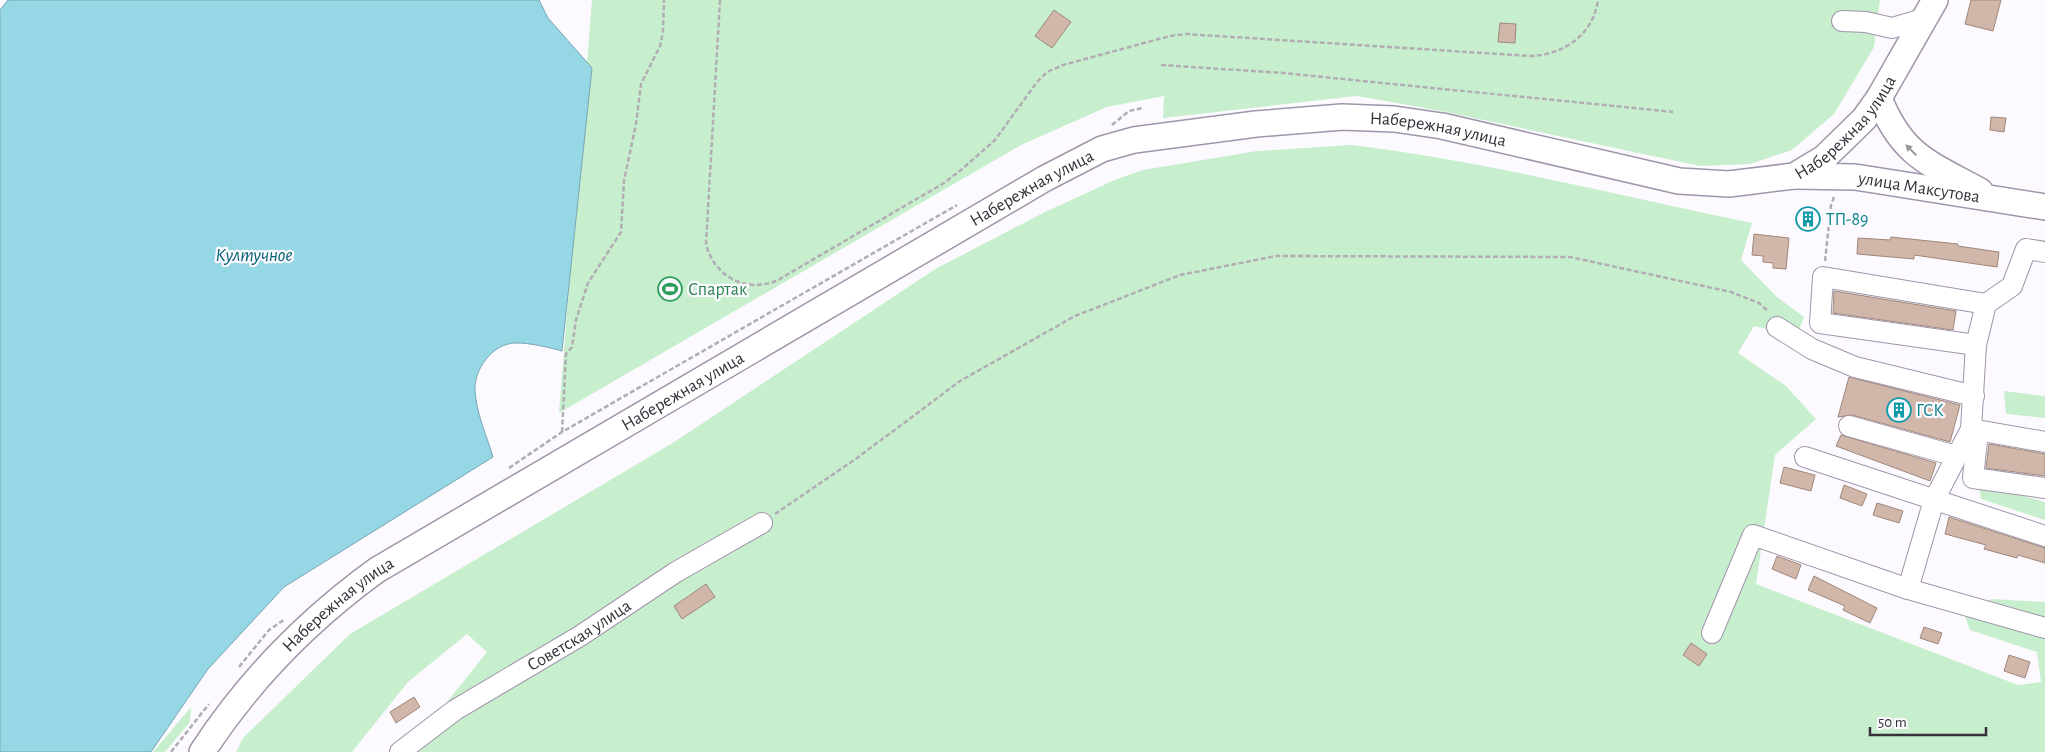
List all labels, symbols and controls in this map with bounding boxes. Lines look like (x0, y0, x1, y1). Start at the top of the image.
street label: Набережная улица (1792, 73, 1900, 183)
street label: Набережная улица (1369, 110, 1508, 151)
one-way arrow (1905, 144, 1917, 156)
street label: Набережная улица (967, 147, 1097, 230)
street label: улица Максутова (1856, 169, 1981, 207)
building icon: ТП-89 (1795, 206, 1821, 232)
place label: ТП-89 (1826, 211, 1868, 229)
water label: Култучное (215, 246, 293, 265)
sports icon: Спартак (657, 276, 683, 302)
place label: Спартак (688, 281, 748, 299)
street label: Набережная улица (619, 349, 747, 435)
building icon: ГСК (1886, 397, 1912, 423)
place label: ГСК (1916, 402, 1944, 420)
street label: Набережная улица (279, 554, 397, 656)
street label: Советская улица (524, 597, 635, 675)
scale bar (1870, 704, 1986, 736)
text: 50 m (1878, 715, 1907, 730)

